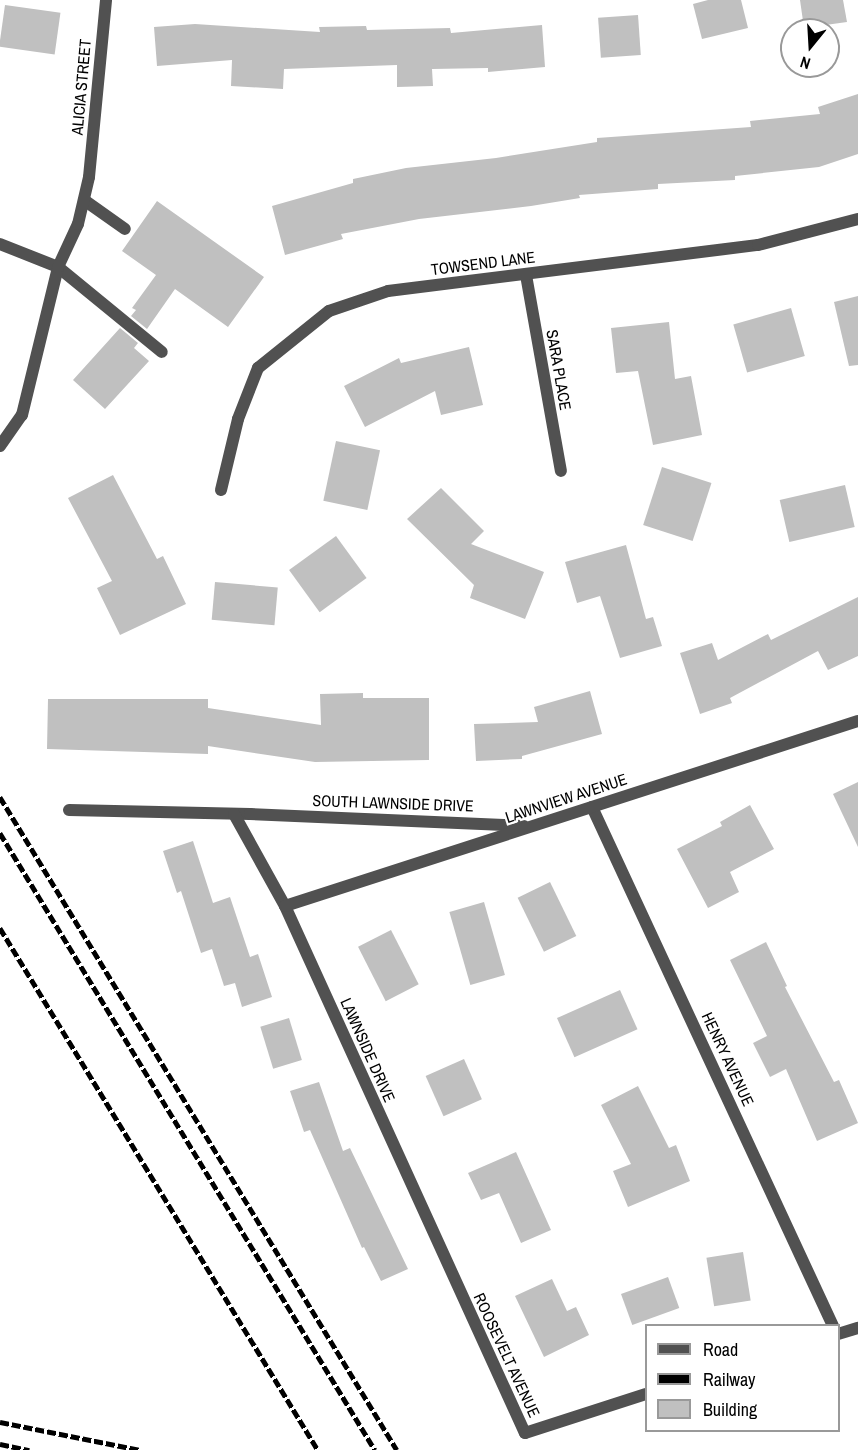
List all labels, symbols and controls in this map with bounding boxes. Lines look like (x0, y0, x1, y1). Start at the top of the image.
north arrow (780, 18, 840, 78)
street label: ALICIA STREET (67, 38, 95, 136)
text: N (797, 51, 813, 75)
street label: TOWSEND LANE (430, 247, 536, 279)
street label: SARA PLACE (542, 328, 576, 412)
street label: LAWNVIEW AVENUE (502, 769, 630, 827)
street label: SOUTH LAWNSIDE DRIVE (312, 791, 474, 815)
street label: LAWNSIDE DRIVE (336, 995, 400, 1105)
street label: HENRY AVENUE (698, 1009, 758, 1109)
street label: ROOSEVELT AVENUE (470, 1289, 544, 1421)
legend (645, 1324, 840, 1432)
text: Road (703, 1337, 738, 1362)
text: Railway (703, 1367, 756, 1392)
text: Building (703, 1397, 757, 1422)

